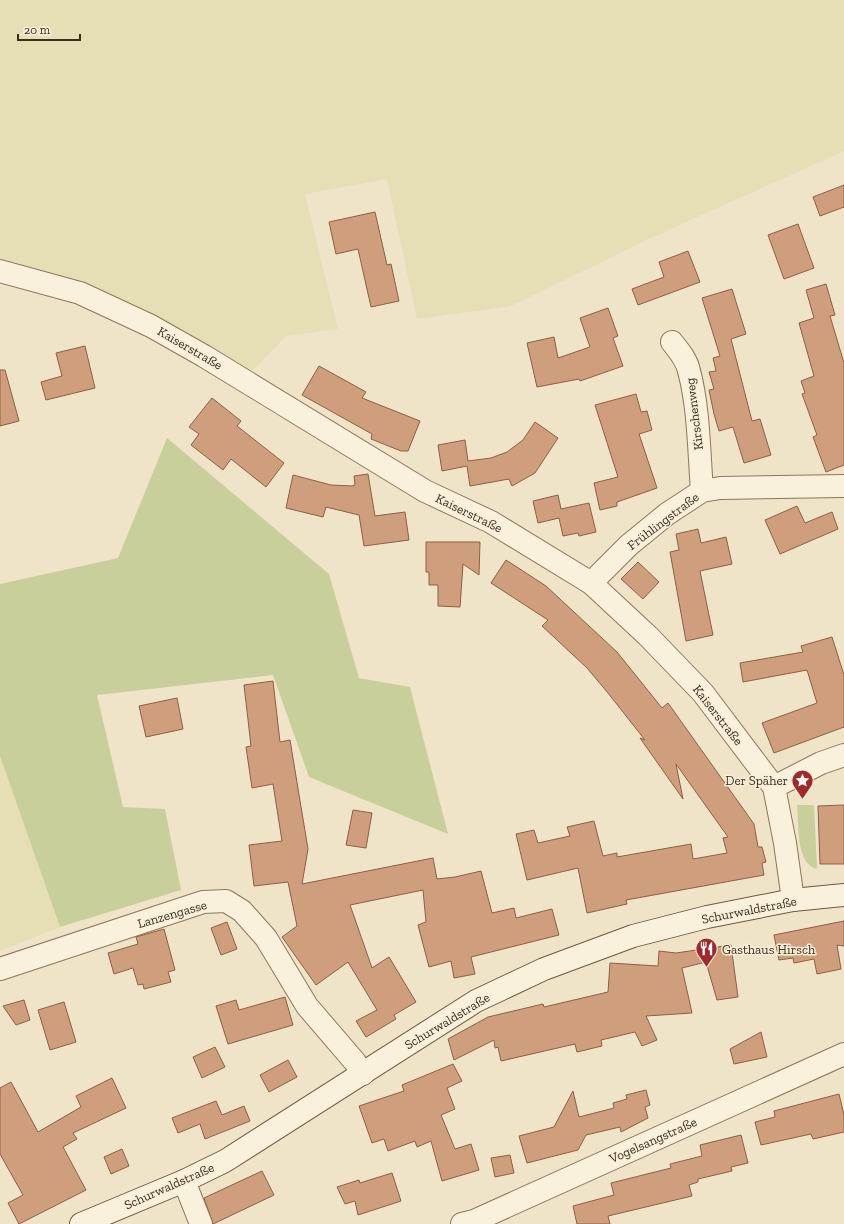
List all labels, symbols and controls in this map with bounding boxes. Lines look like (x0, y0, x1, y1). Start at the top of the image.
scale bar (18, 16, 80, 42)
text: 20 m (24, 23, 51, 37)
street label: Kaiserstraße (155, 323, 225, 373)
street label: Kirschenweg (682, 377, 706, 451)
street label: Frühlingstraße (624, 489, 702, 553)
street label: Kaiserstraße (433, 490, 505, 536)
street label: Kaiserstraße (690, 682, 746, 748)
place icon: Der Späher (790, 767, 816, 800)
place label: Der Späher (725, 773, 788, 788)
street label: Schurwaldstraße (700, 893, 798, 927)
street label: Lanzengasse (136, 897, 208, 931)
restaurant icon: Gasthaus Hirsch (693, 936, 719, 969)
place label: Gasthaus Hirsch (722, 942, 816, 957)
street label: Schurwaldstraße (402, 990, 492, 1052)
street label: Vogelsangstraße (606, 1114, 699, 1166)
street label: Schurwaldstraße (122, 1159, 216, 1213)

